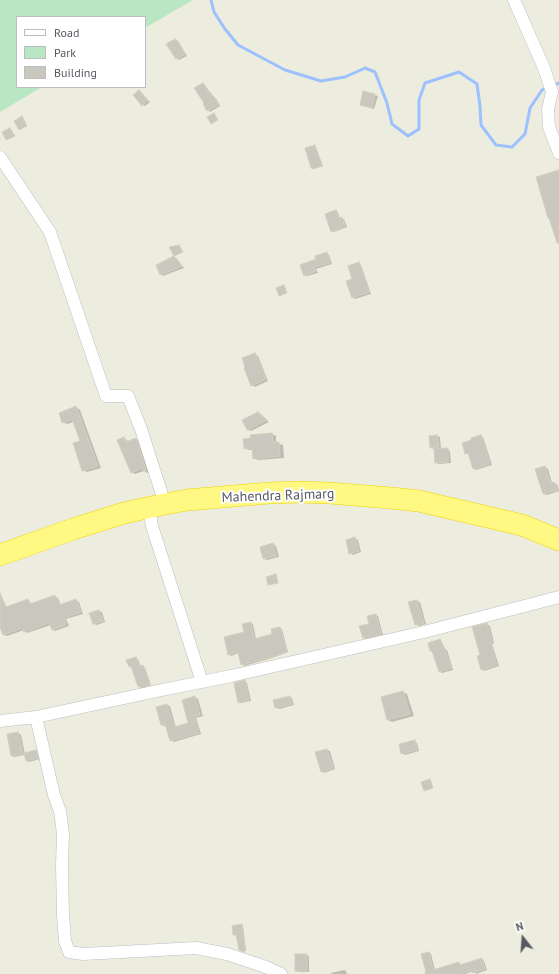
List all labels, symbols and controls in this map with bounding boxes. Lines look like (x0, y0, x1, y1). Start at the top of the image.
legend (16, 16, 146, 88)
text: Road (54, 25, 79, 40)
text: Park (54, 45, 76, 60)
text: Building (54, 65, 97, 80)
street label: Mahendra Rajmarg (221, 486, 335, 506)
north arrow (503, 918, 543, 958)
text: N (514, 919, 525, 934)

